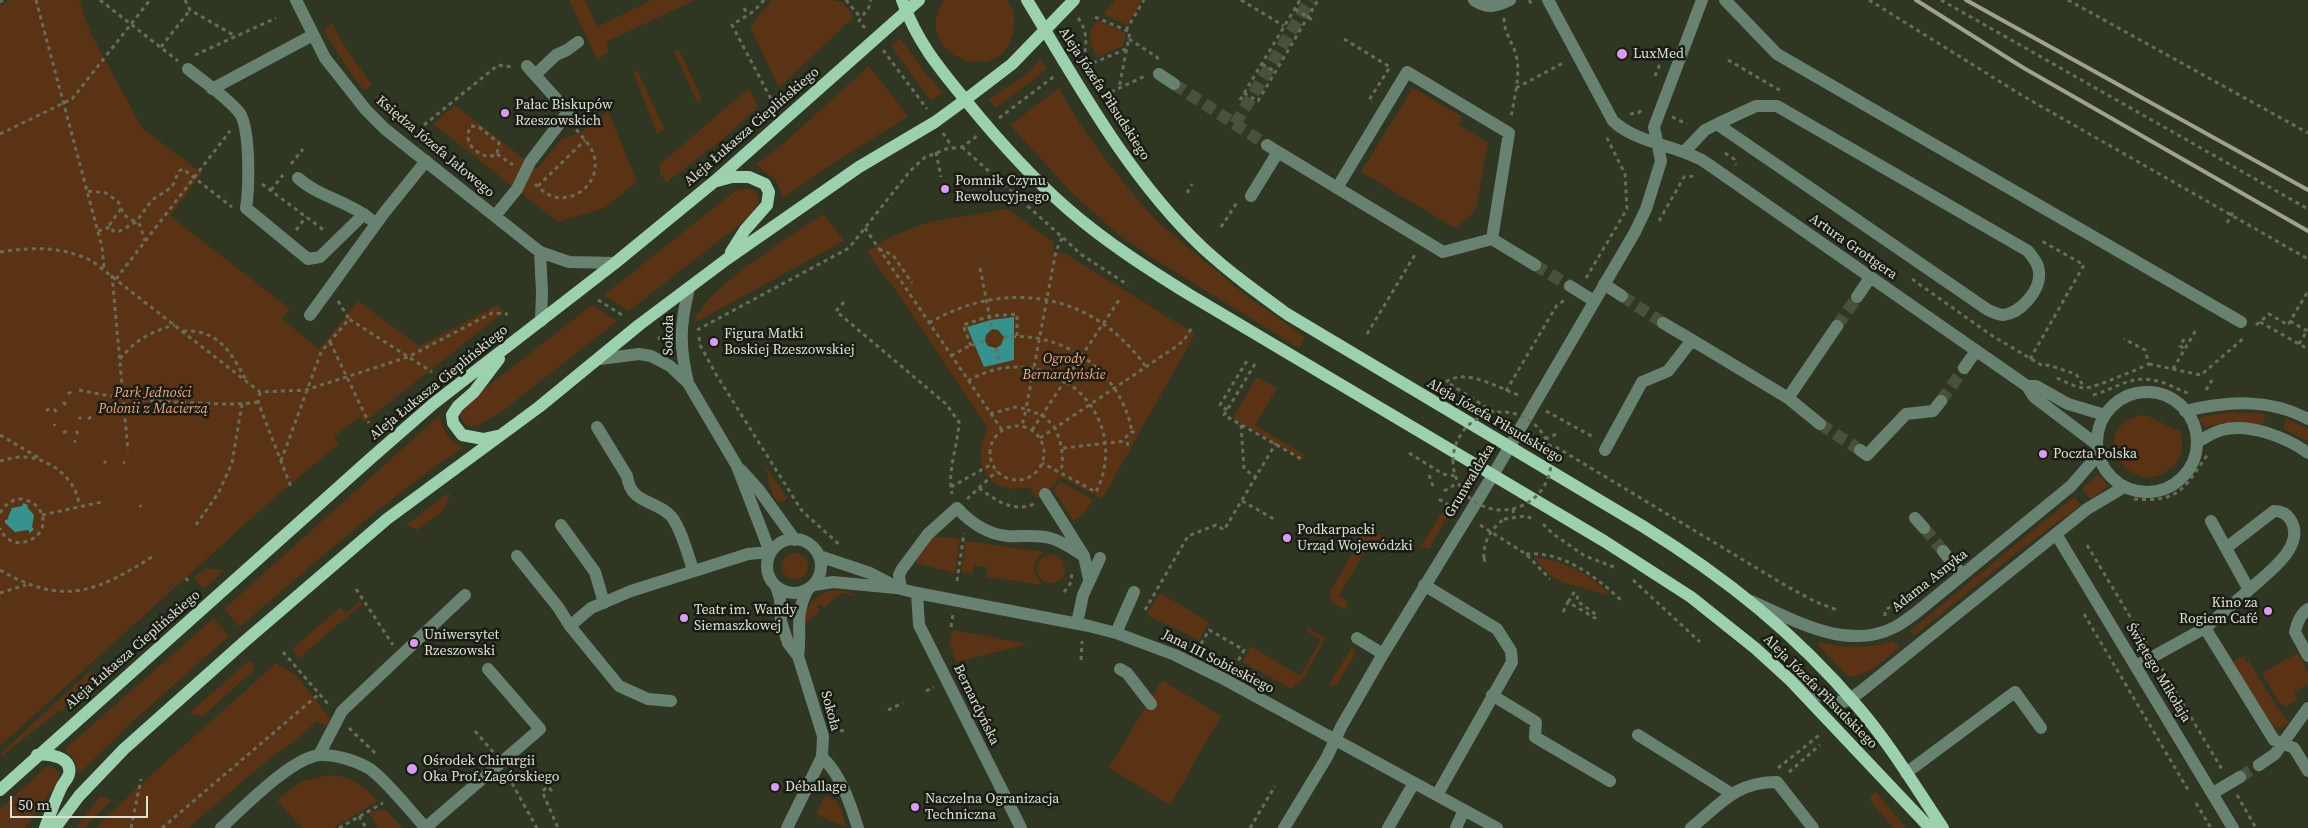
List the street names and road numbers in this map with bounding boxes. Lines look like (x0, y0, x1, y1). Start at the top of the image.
street label: Aleja Józefa Piłsudskiego (1055, 25, 1153, 163)
street label: Aleja Łukasza Cieplińskiego (681, 64, 823, 190)
street label: Księdza Józefa Jałowego (373, 93, 497, 201)
street label: Artura Grottgera (1806, 210, 1900, 284)
street label: Sokoła (660, 314, 678, 356)
street label: Aleja Łukasza Cieplińskiego (366, 322, 512, 444)
street label: Aleja Józefa Piłsudskiego (1424, 375, 1566, 467)
street label: Grunwaldzka (1442, 441, 1498, 521)
street label: Adama Asnyka (1889, 546, 1971, 616)
street label: Aleja Łukasza Cieplińskiego (62, 587, 204, 713)
street label: Świętego Mikołaja (2122, 620, 2194, 726)
street label: Jana III Sobieskiego (1159, 626, 1277, 698)
street label: Aleja Józefa Piłsudskiego (1759, 631, 1881, 753)
street label: Bernardyńska (949, 662, 1003, 748)
street label: Sokoła (817, 689, 843, 733)

